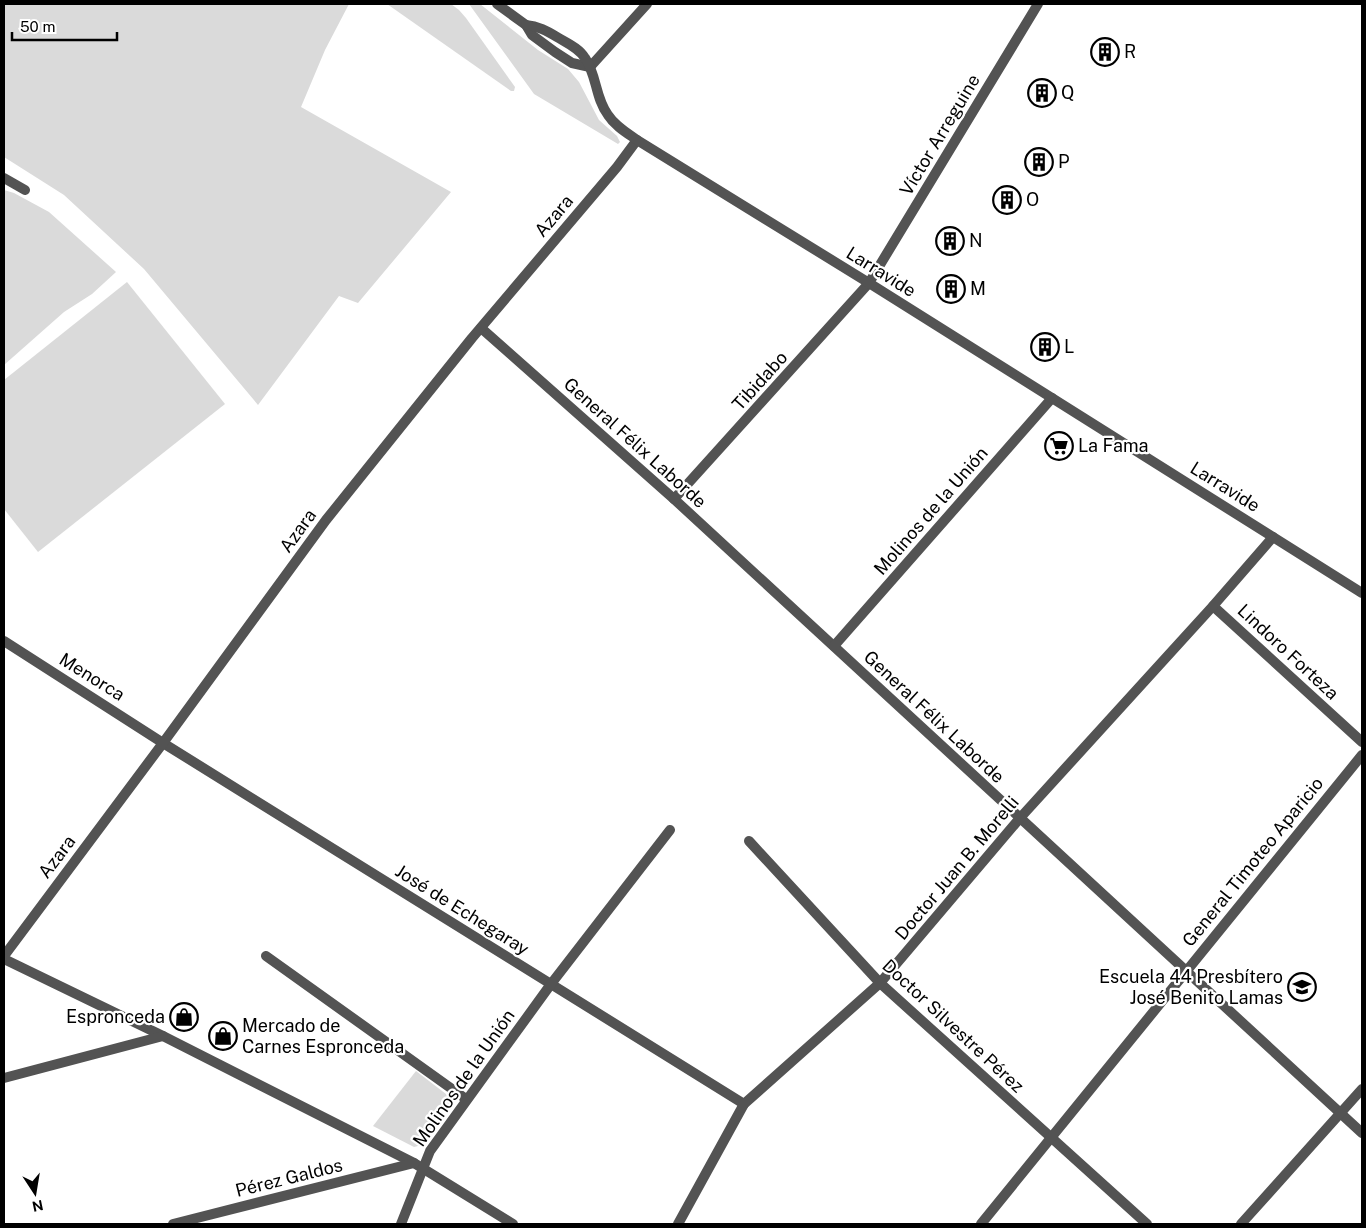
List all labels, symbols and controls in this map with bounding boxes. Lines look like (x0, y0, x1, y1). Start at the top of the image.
scale bar (12, 10, 118, 42)
text: 50 m (20, 18, 55, 35)
building icon: R (1090, 37, 1120, 67)
place label: R (1124, 41, 1136, 62)
street label: Víctor Arreguine (895, 70, 984, 199)
building icon: Q (1027, 78, 1057, 108)
place label: Q (1061, 82, 1074, 103)
building icon: P (1024, 147, 1054, 177)
place label: P (1058, 151, 1069, 172)
building icon: O (992, 185, 1022, 215)
place label: O (1026, 189, 1039, 210)
street label: Azara (530, 190, 577, 241)
building icon: N (935, 226, 965, 256)
place label: N (969, 230, 983, 251)
street label: Larravide (843, 242, 920, 301)
building icon: M (936, 274, 966, 304)
place label: M (970, 278, 986, 299)
building icon: L (1030, 332, 1060, 362)
place label: L (1064, 336, 1074, 357)
street label: Tibidabo (728, 347, 792, 414)
street label: General Félix Laborde (560, 373, 711, 512)
supermarket icon: La Fama (1044, 431, 1074, 461)
place label: La Fama (1078, 435, 1148, 456)
street label: Molinos de la Unión (869, 442, 992, 579)
street label: Larravide (1187, 457, 1264, 516)
street label: Azara (275, 505, 320, 556)
street label: Lindoro Forteza (1233, 599, 1343, 704)
street label: General Félix Laborde (860, 646, 1009, 787)
street label: Menorca (56, 648, 129, 705)
street label: General Timoteo Aparicio (1178, 773, 1327, 951)
street label: Doctor Juan B. Morelli (890, 792, 1023, 944)
street label: Azara (34, 831, 79, 882)
street label: José de Echegaray (392, 860, 533, 959)
street label: Doctor Silvestre Pérez (878, 955, 1028, 1097)
place label: Escuela 44 Presbítero José Benito Lamas (1099, 966, 1283, 1008)
school or university icon: Escuela 44 Presbítero José Benito Lamas (1287, 972, 1317, 1002)
shop icon: Espronceda (169, 1002, 199, 1032)
street label: Molinos de la Unión (408, 1005, 519, 1150)
place label: Espronceda (66, 1006, 165, 1027)
place label: Mercado de Carnes Espronceda (242, 1015, 404, 1057)
shop icon: Mercado de Carnes Espronceda (208, 1021, 238, 1051)
street label: Pérez Galdos (233, 1154, 345, 1201)
north arrow (10, 1168, 60, 1218)
text: N (31, 1197, 45, 1215)

